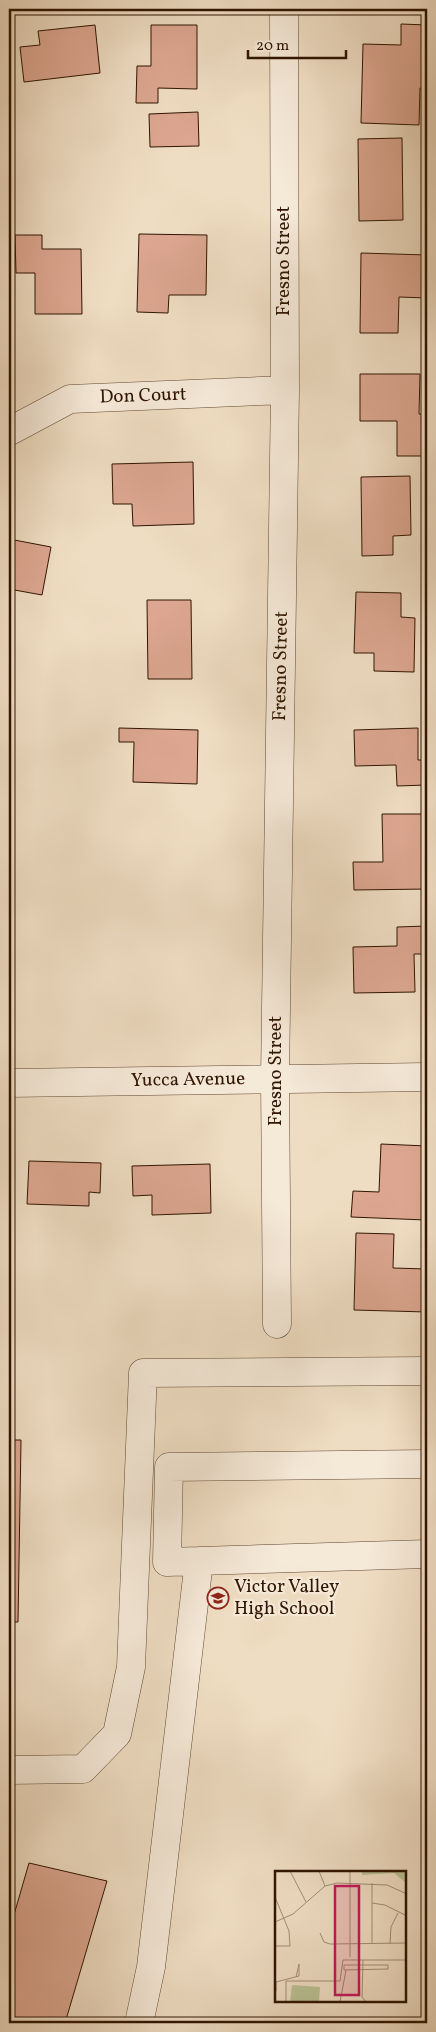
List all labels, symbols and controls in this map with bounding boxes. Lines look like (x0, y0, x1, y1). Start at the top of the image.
scale bar (248, 28, 346, 60)
text: 20 m (256, 36, 289, 57)
street label: Fresno Street (271, 206, 297, 316)
street label: Don Court (99, 381, 187, 411)
street label: Fresno Street (267, 610, 295, 721)
street label: Fresno Street (263, 1016, 289, 1126)
street label: Yucca Avenue (131, 1066, 245, 1094)
place label: Victor Valley High School (234, 1574, 339, 1622)
school or university icon: Victor Valley High School (206, 1586, 230, 1610)
inset map (275, 1871, 406, 2002)

